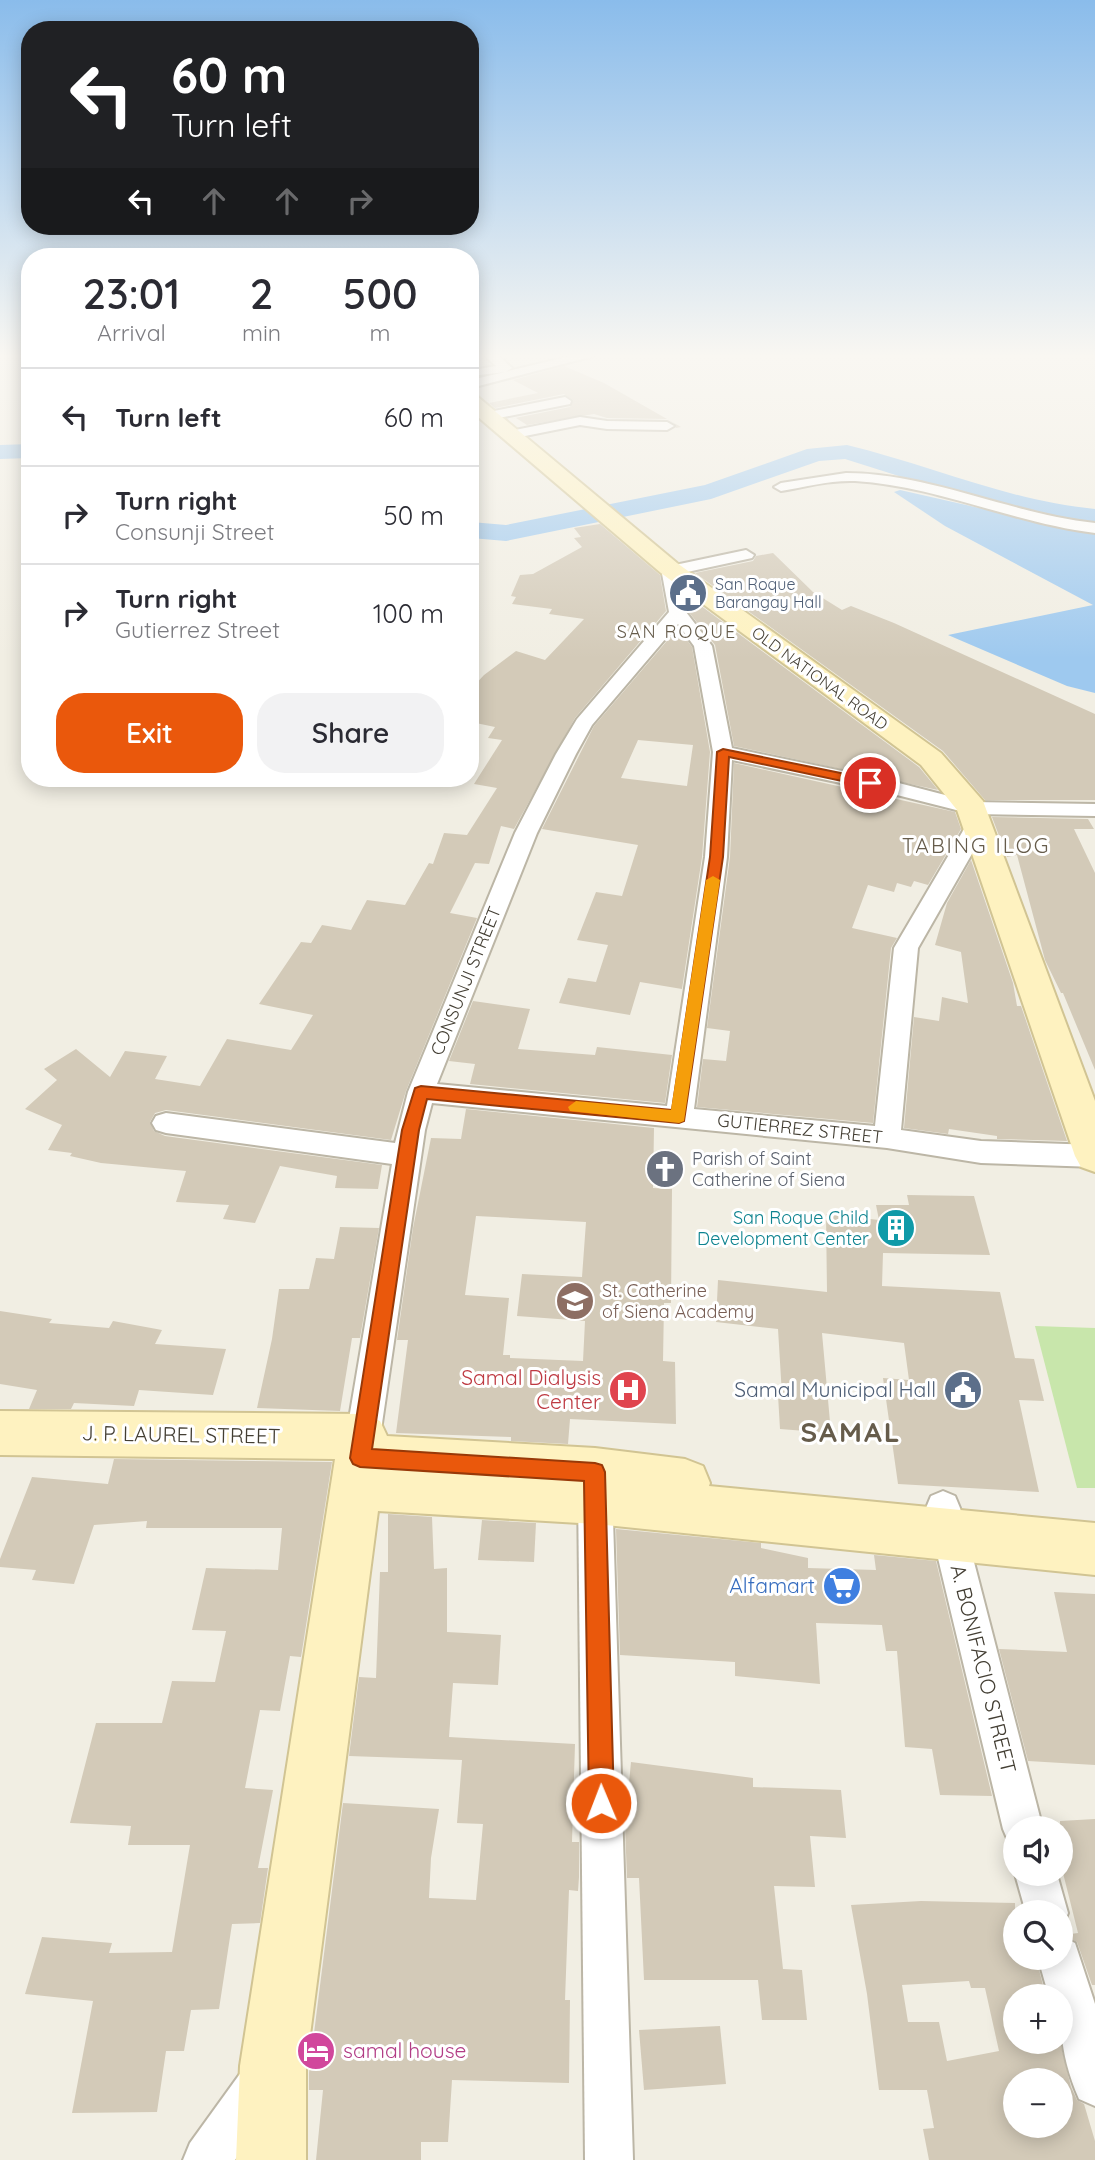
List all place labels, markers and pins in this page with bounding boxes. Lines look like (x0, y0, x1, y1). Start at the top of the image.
public building icon: San Roque Barangay Hall (667, 572, 709, 614)
place label: San Roque Barangay Hall (715, 574, 822, 612)
pin (840, 753, 900, 813)
place label: Parish of Saint Catherine of Siena (692, 1147, 845, 1191)
church icon: Parish of Saint Catherine of Siena (644, 1148, 686, 1190)
place label: San Roque Child Development Center (697, 1206, 869, 1250)
building icon: San Roque Child Development Center (875, 1207, 917, 1249)
place label: St. Catherine of Siena Academy (602, 1279, 754, 1323)
school or university icon: St. Catherine of Siena Academy (554, 1280, 596, 1322)
place label: Samal Dialysis Center (461, 1364, 601, 1414)
hospital icon: Samal Dialysis Center (607, 1369, 649, 1411)
public building icon: Samal Municipal Hall (942, 1369, 984, 1411)
place label: Samal Municipal Hall (734, 1376, 936, 1402)
supermarket icon: Alfamart (821, 1565, 863, 1607)
place label: Alfamart (729, 1572, 815, 1598)
hotel icon: samal house (295, 2030, 337, 2072)
place label: samal house (343, 2037, 466, 2063)

